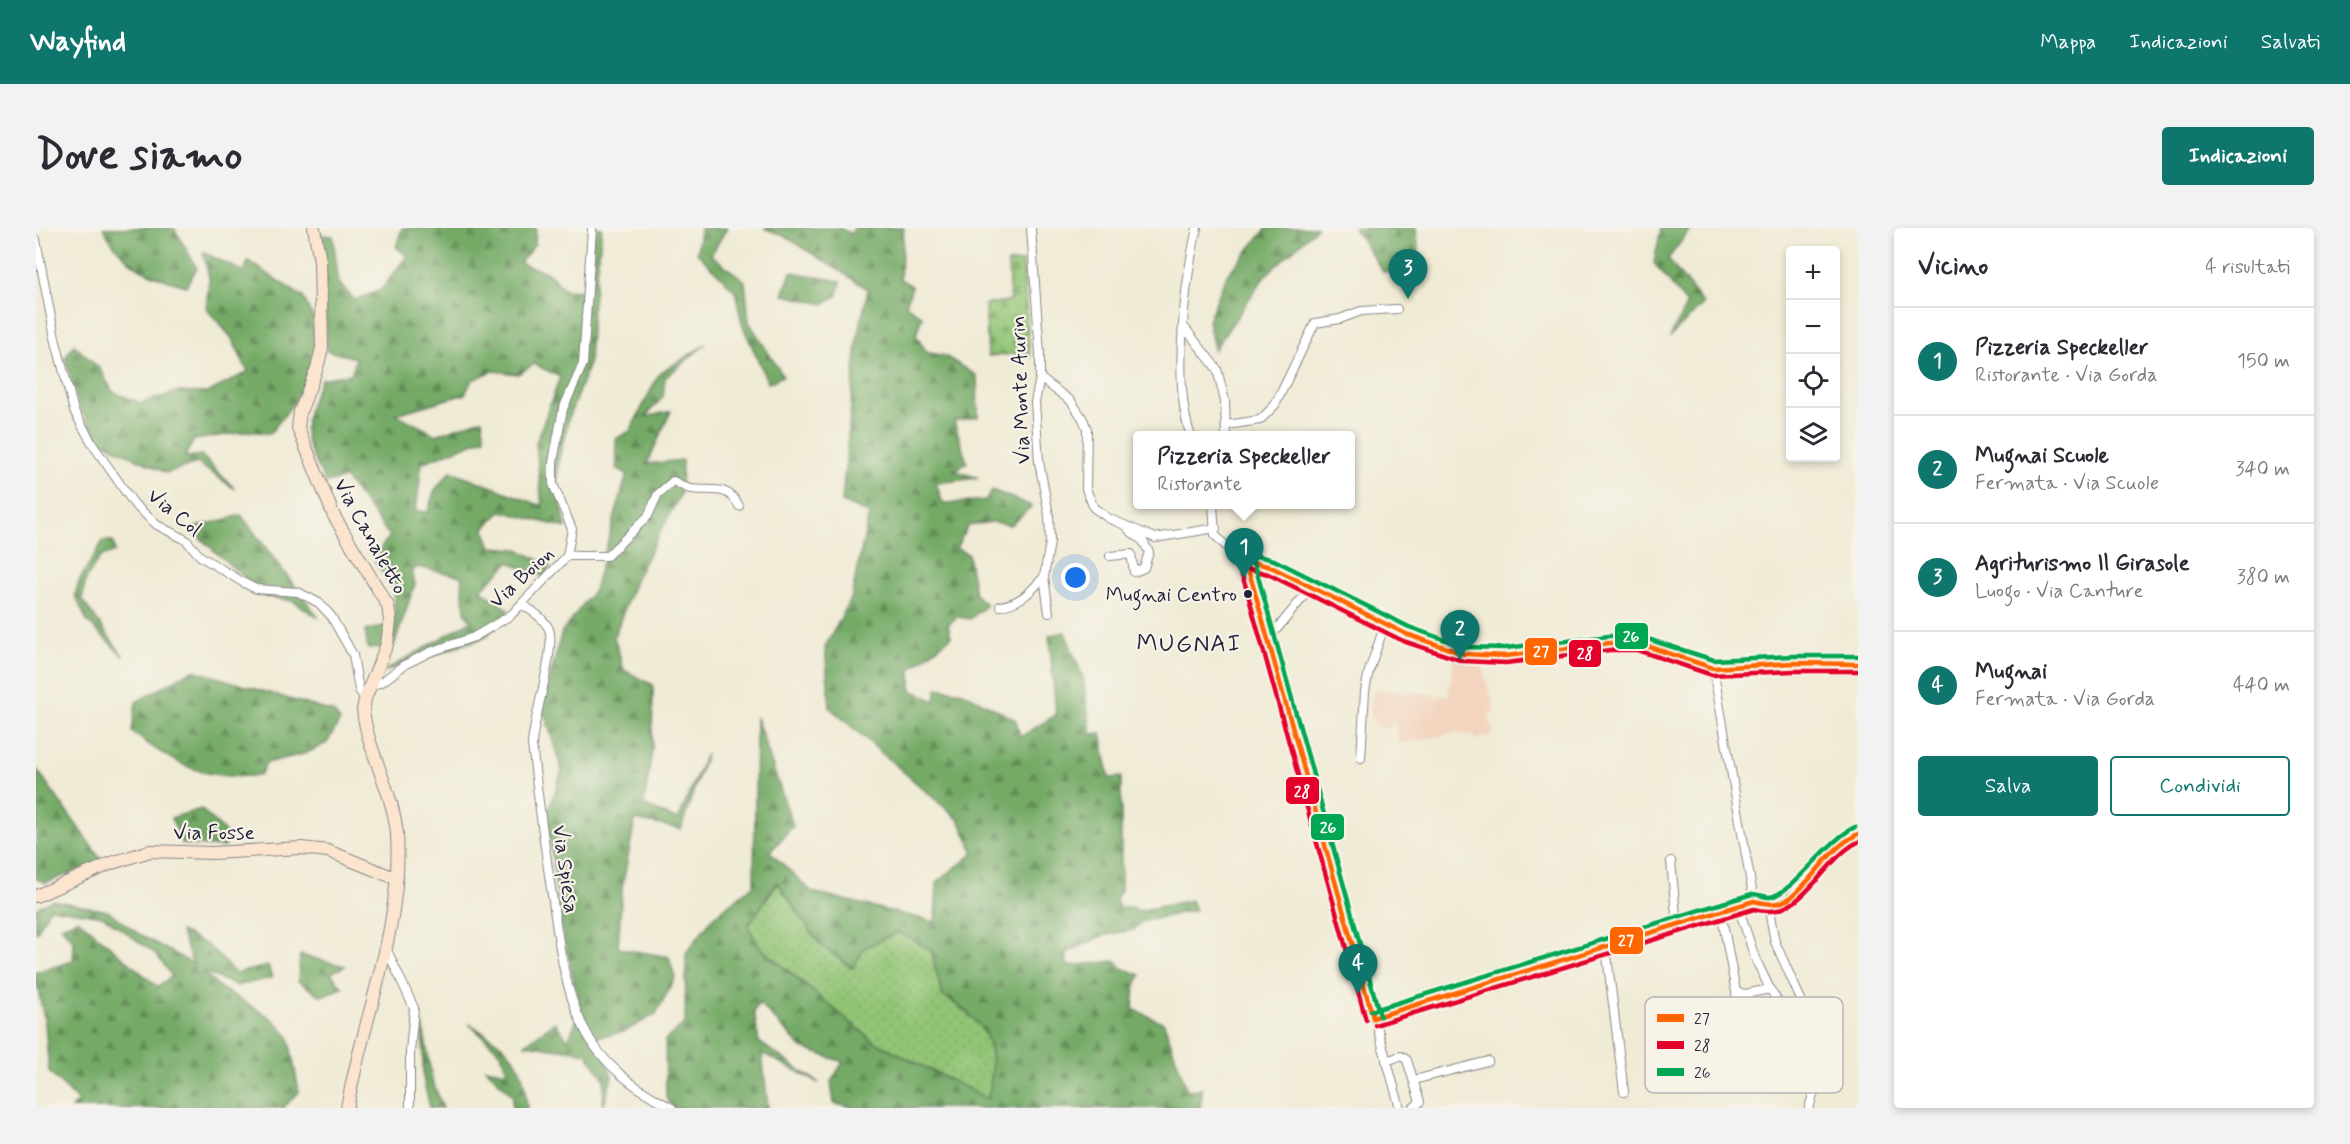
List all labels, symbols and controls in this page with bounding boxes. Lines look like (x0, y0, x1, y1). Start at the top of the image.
text: Wayfind (30, 24, 126, 61)
text: Mappa (2040, 28, 2096, 56)
text: Indicazioni (2129, 28, 2228, 56)
text: Salvati (2261, 28, 2320, 56)
button: Indicazioni (2162, 127, 2314, 185)
text: Dove siamo (36, 129, 242, 184)
map controls (1786, 246, 1840, 462)
button: + (1786, 246, 1840, 300)
pin: 3 (1388, 250, 1428, 299)
text: Vicino (1918, 250, 1988, 284)
text: 4 risultati (2205, 254, 2290, 281)
button: − (1786, 300, 1840, 354)
street label: Via Monte Aurin (1004, 315, 1038, 465)
text: Pizzeria Speckeller (1975, 334, 2149, 362)
text: 1 (1933, 348, 1942, 375)
text: 150 m (2237, 348, 2290, 375)
button: locate (1786, 354, 1840, 408)
text: Ristorante · Via Gorda (1975, 362, 2158, 389)
button: layers (1786, 408, 1840, 462)
popup (1133, 431, 1355, 509)
text: Mugnai Scuole (1975, 442, 2109, 470)
text: Pizzeria Speckeller (1157, 443, 1331, 471)
text: 2 (1933, 456, 1942, 483)
text: 340 m (2235, 456, 2290, 483)
text: Fermata · Via Scuole (1975, 470, 2159, 497)
text: Ristorante (1157, 471, 1242, 498)
street label: Via Canaletto (327, 473, 414, 599)
street label: Via Col (141, 482, 207, 543)
pin: 1 (1224, 528, 1264, 578)
street label: Via Boion (483, 540, 560, 615)
text: Agriturismo Il Girasole (1975, 550, 2190, 578)
your location (1061, 563, 1090, 592)
text: 3 (1933, 564, 1942, 591)
text: 380 m (2237, 564, 2290, 591)
text: Luogo · Via Canture (1975, 578, 2143, 605)
place label: Mugnai Centro (1106, 582, 1237, 611)
marker: Mugnai Centro (1242, 588, 1254, 600)
pin: 2 (1440, 610, 1480, 660)
line badge: 26 (1614, 622, 1649, 650)
text: 26 (1623, 627, 1639, 648)
district label: MUGNAI (1136, 629, 1242, 660)
line badge: 27 (1524, 637, 1558, 666)
line badge: 28 (1568, 639, 1602, 668)
text: 27 (1533, 642, 1549, 663)
text: 28 (1577, 644, 1594, 665)
text: Mugnai (1975, 658, 2047, 686)
text: 4 (1932, 672, 1943, 699)
text: 440 m (2233, 672, 2290, 699)
text: Fermata · Via Gorda (1975, 686, 2155, 713)
button: Salva (1918, 756, 2098, 816)
button: Condividi (2110, 756, 2290, 816)
line badge: 28 (1285, 776, 1320, 805)
text: 28 (1294, 782, 1311, 803)
line badge: 26 (1310, 813, 1345, 841)
text: 26 (1320, 818, 1336, 839)
street label: Via Fosse (173, 819, 255, 847)
street label: Via Spiesa (545, 823, 585, 915)
line badge: 27 (1609, 926, 1644, 955)
text: 27 (1618, 931, 1634, 952)
pin: 4 (1338, 944, 1378, 994)
legend (1645, 997, 1843, 1093)
text: 27 (1694, 1009, 1710, 1030)
text: 28 (1694, 1036, 1711, 1057)
text: 26 (1694, 1063, 1711, 1084)

